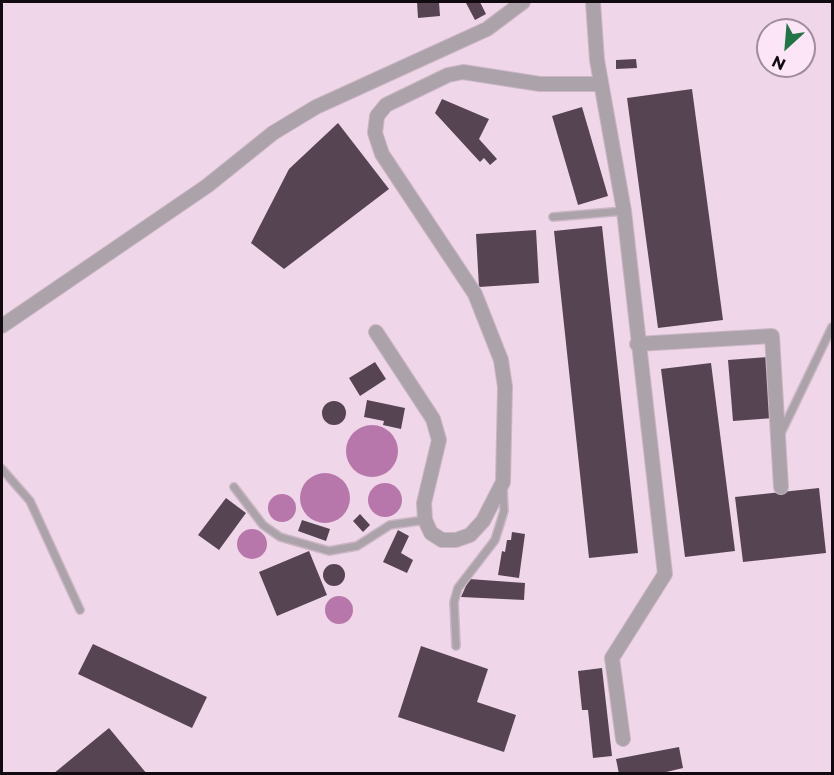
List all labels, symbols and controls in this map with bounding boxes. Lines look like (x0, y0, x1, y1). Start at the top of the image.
north arrow (756, 18, 816, 78)
text: N (769, 51, 789, 74)

